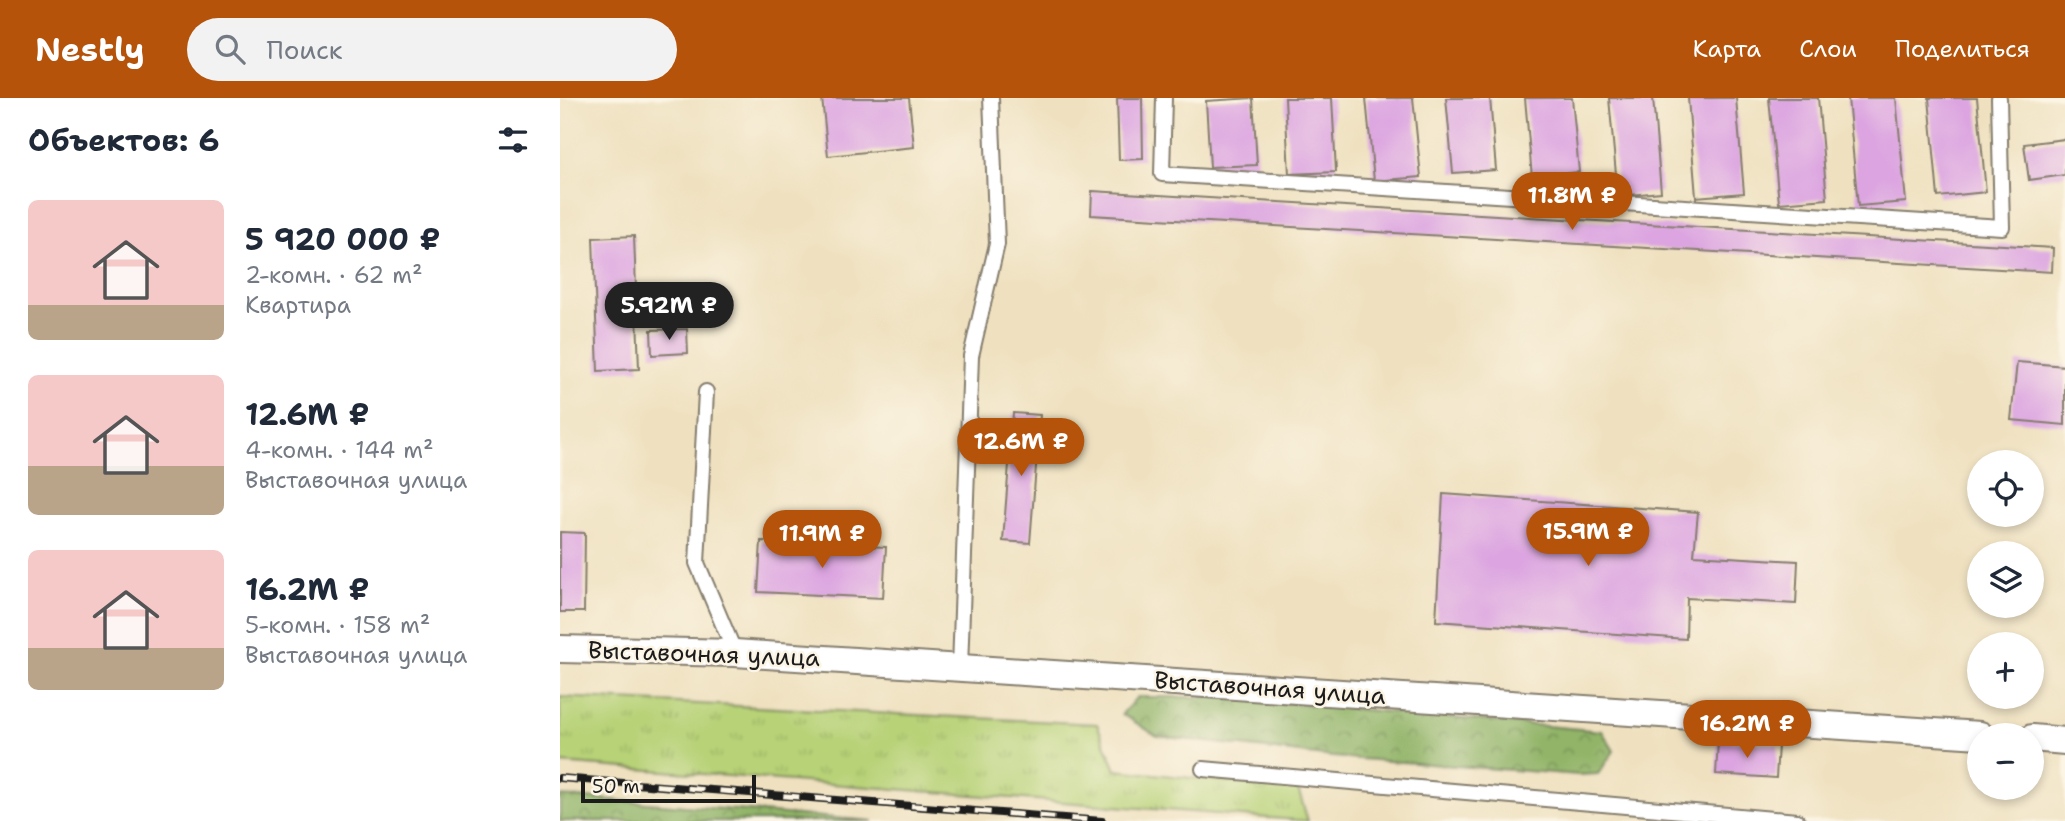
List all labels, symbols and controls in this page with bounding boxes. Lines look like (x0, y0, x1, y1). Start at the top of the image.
search box (187, 18, 677, 81)
text: Nestly (35, 27, 145, 72)
icon: search (211, 30, 249, 68)
text: Поиск (267, 32, 342, 67)
text: Карта (1693, 33, 1761, 65)
text: Слои (1799, 33, 1857, 65)
text: Поделиться (1895, 33, 2030, 65)
text: Объектов: 6 (28, 120, 220, 161)
icon: filters (494, 121, 532, 159)
pin: 11.8M ₽ (1507, 172, 1637, 232)
text: 11.8M ₽ (1527, 180, 1617, 210)
text: 5 920 000 ₽ (245, 219, 440, 260)
icon: home (84, 228, 168, 312)
text: 2-комн. · 62 m² (245, 260, 423, 290)
pin: 5.92M ₽ (604, 282, 734, 342)
text: Квартира (245, 290, 351, 320)
text: 5.92M ₽ (621, 290, 717, 320)
text: 12.6M ₽ (245, 394, 369, 435)
icon: home (84, 403, 168, 487)
pin: 12.6M ₽ (956, 418, 1086, 478)
text: 12.6M ₽ (973, 426, 1069, 456)
text: 4-комн. · 144 m² (245, 435, 434, 465)
map controls (1967, 450, 2044, 800)
button: locate (1967, 450, 2044, 527)
text: Выставочная улица (245, 465, 467, 495)
pin: 15.9M ₽ (1523, 508, 1653, 568)
pin: 11.9M ₽ (757, 510, 887, 570)
text: 15.9M ₽ (1542, 516, 1634, 546)
text: 11.9M ₽ (779, 518, 865, 548)
button: layers (1967, 541, 2044, 618)
text: 16.2M ₽ (245, 569, 370, 610)
icon: home (84, 578, 168, 662)
text: 5-комн. · 158 m² (245, 610, 430, 640)
button: + (1967, 632, 2044, 709)
street label: Выставочная улица (587, 634, 821, 674)
text: Выставочная улица (245, 640, 467, 670)
street label: Выставочная улица (1153, 664, 1387, 712)
pin: 16.2M ₽ (1682, 700, 1812, 760)
text: 16.2M ₽ (1699, 708, 1795, 738)
button: − (1967, 723, 2044, 800)
scale bar (581, 772, 756, 804)
text: 50 m (592, 774, 640, 799)

